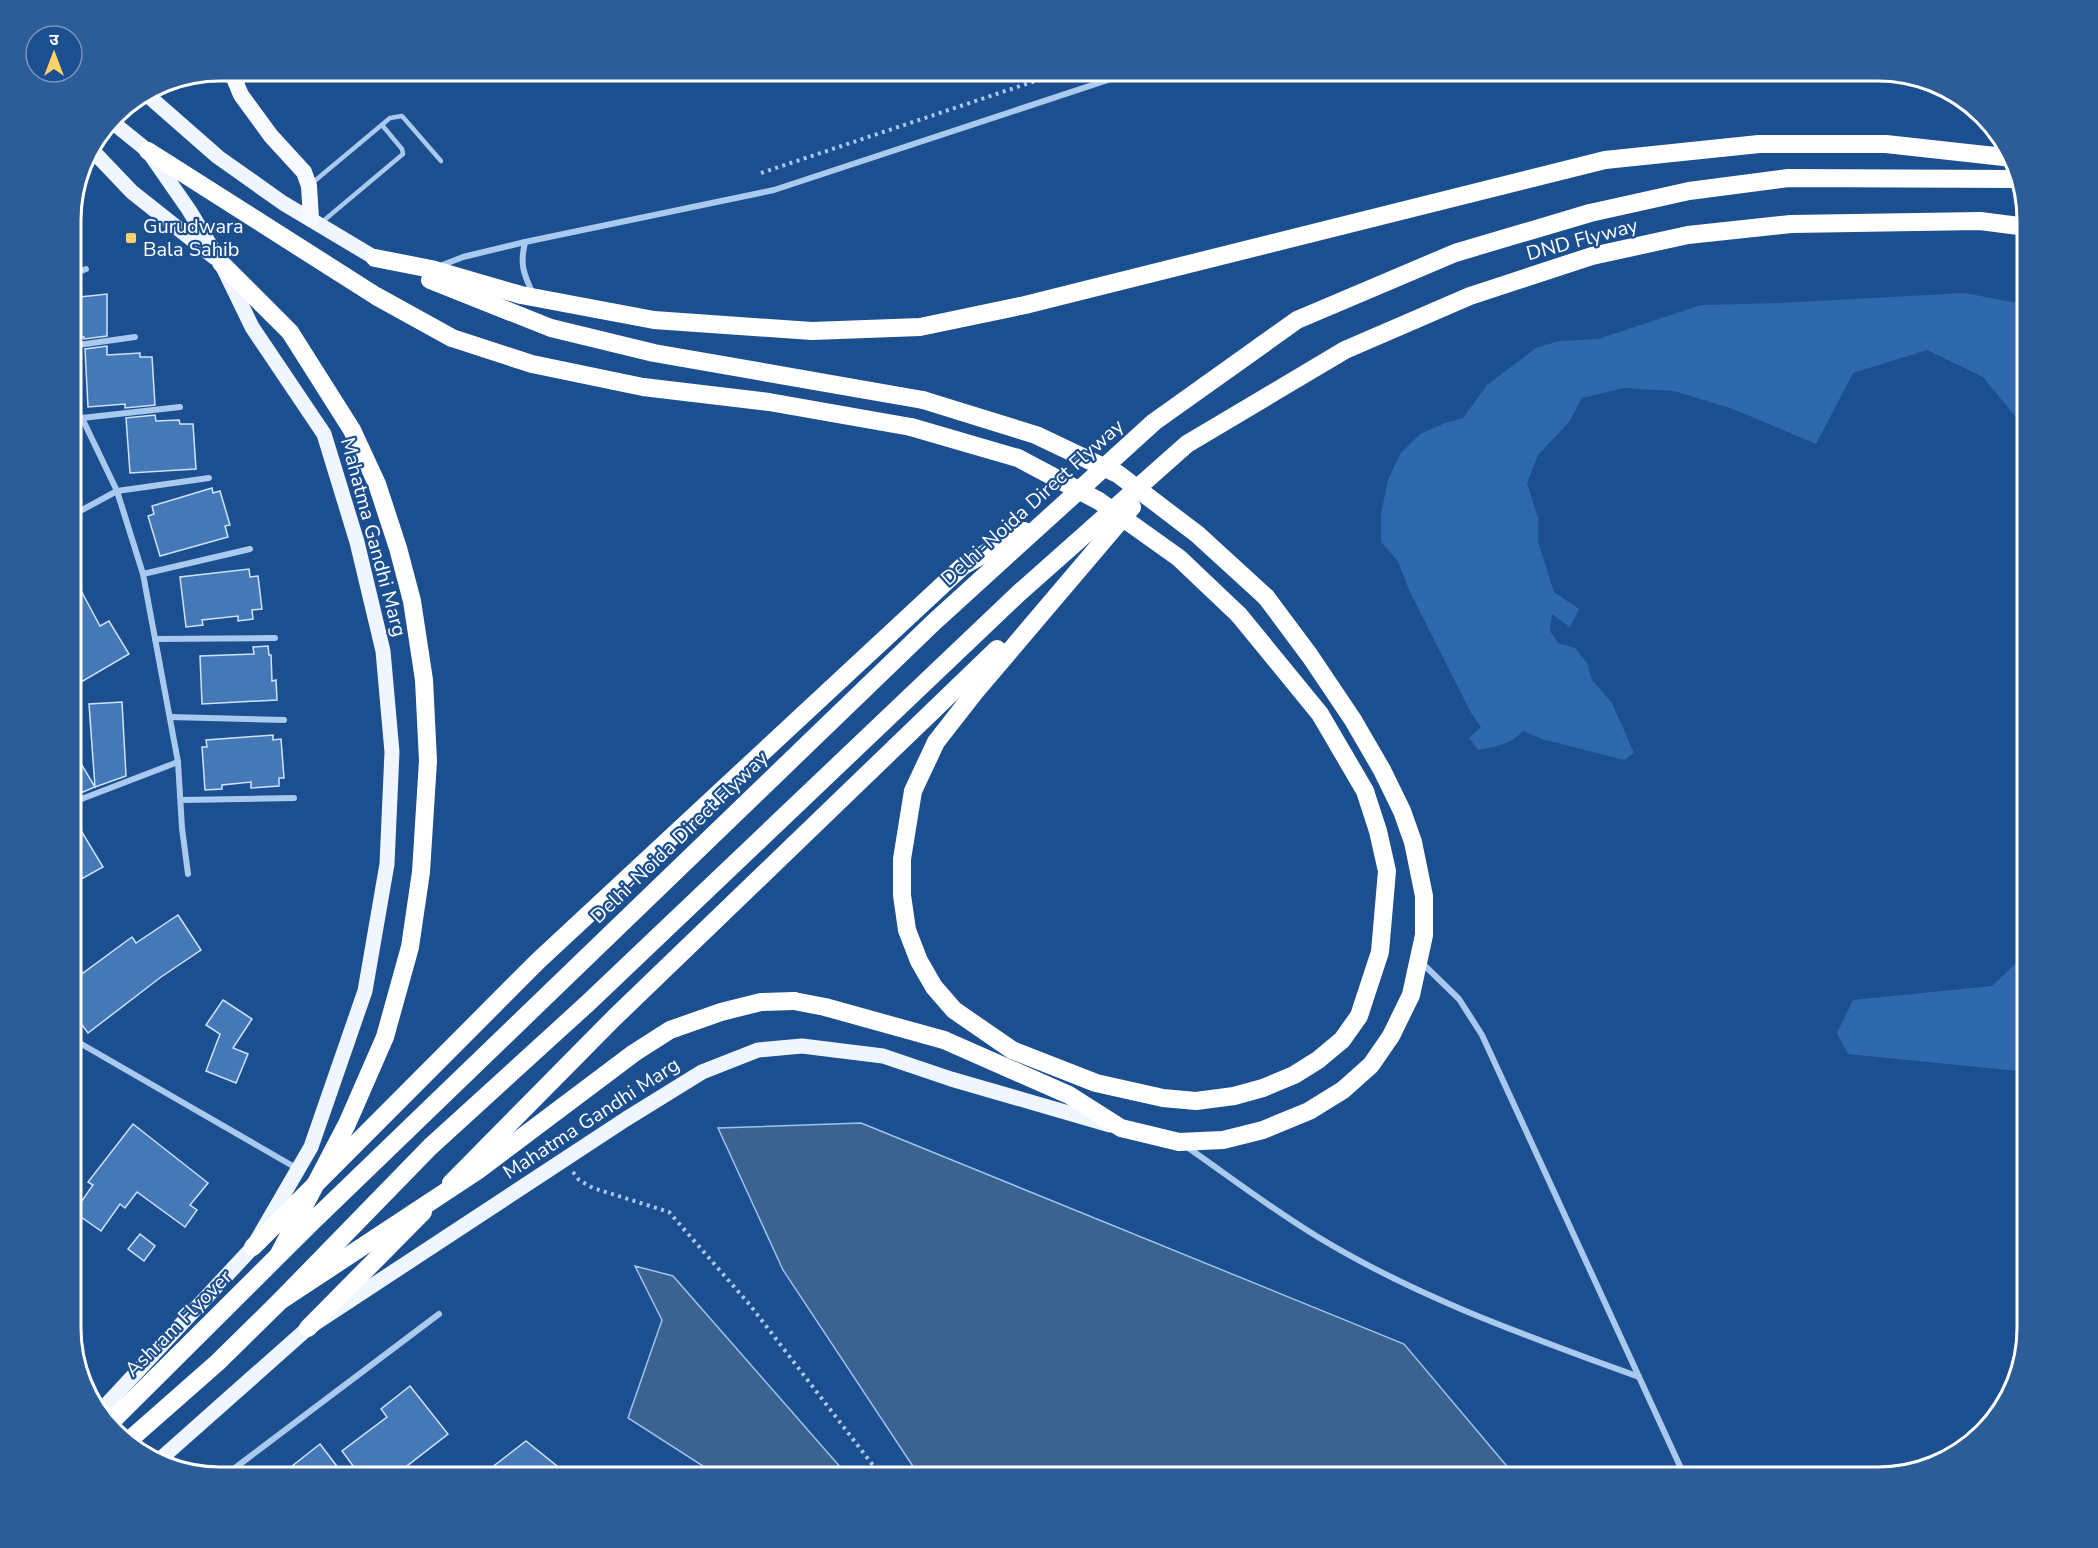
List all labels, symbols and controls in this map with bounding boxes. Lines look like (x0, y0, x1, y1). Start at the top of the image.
north arrow (24, 24, 84, 84)
text: उ (49, 29, 59, 51)
street label: DND Flyway (1523, 211, 1642, 267)
place label: Gurudwara Bala Sahib (143, 213, 244, 263)
marker: Gurudwara Bala Sahib (124, 231, 138, 245)
street label: Delhi-Noida Direct Flyway (935, 413, 1130, 592)
street label: Mahatma Gandhi Marg (334, 434, 413, 640)
street label: Delhi-Noida Direct Flyway (585, 745, 775, 929)
street label: Mahatma Gandhi Marg (498, 1051, 685, 1186)
street label: Ashram Flyover (119, 1264, 238, 1383)

